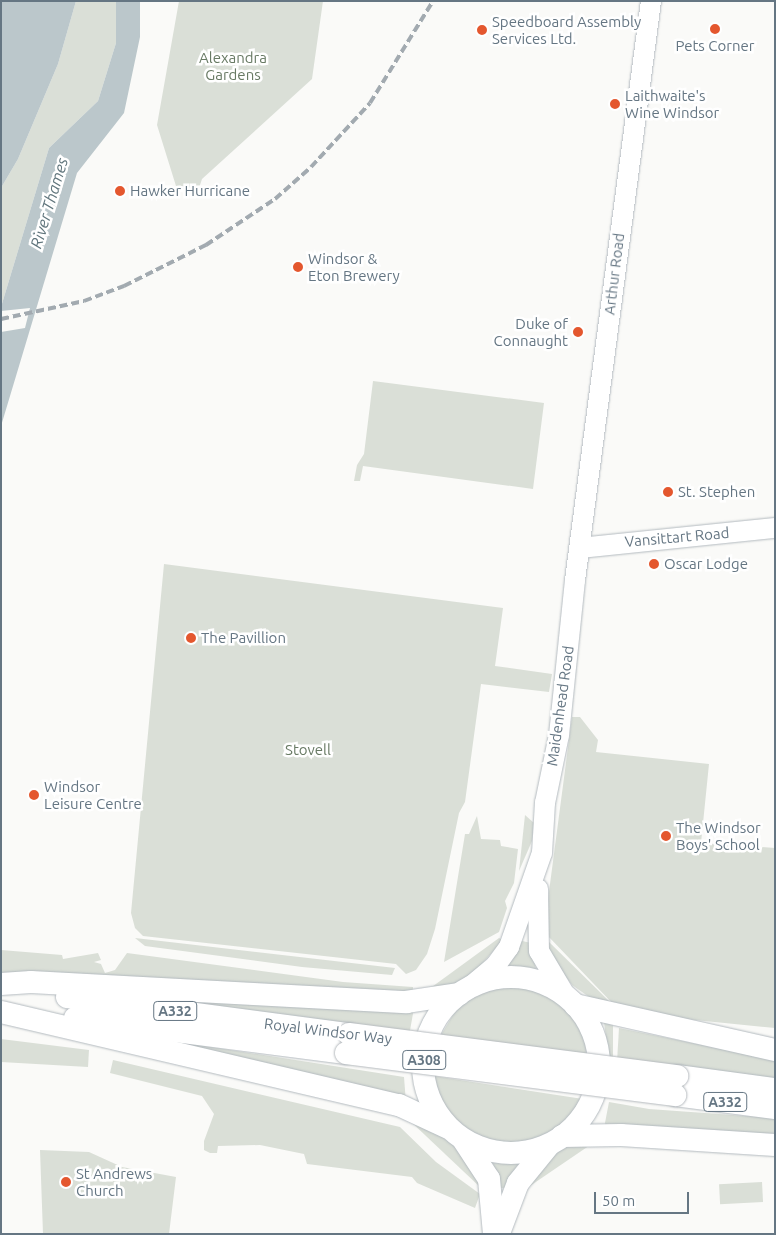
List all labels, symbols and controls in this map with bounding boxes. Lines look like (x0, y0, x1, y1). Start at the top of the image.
place label: Speedboard Assembly Services Ltd. (492, 12, 641, 47)
marker: Pets Corner (709, 23, 721, 35)
marker: Speedboard Assembly Services Ltd. (476, 24, 488, 36)
place label: Pets Corner (676, 37, 754, 55)
park label: Alexandra Gardens (199, 48, 267, 83)
place label: Laithwaite's Wine Windsor (625, 86, 719, 121)
marker: Laithwaite's Wine Windsor (609, 98, 621, 110)
water label: River Thames (26, 155, 72, 251)
place label: Hawker Hurricane (130, 182, 250, 200)
marker: Hawker Hurricane (114, 185, 126, 197)
street label: Arthur Road (600, 232, 628, 316)
place label: Windsor & Eton Brewery (308, 249, 400, 284)
marker: Windsor & Eton Brewery (292, 261, 304, 273)
place label: Duke of Connaught (494, 314, 568, 349)
marker: Duke of Connaught (572, 326, 584, 338)
place label: St. Stephen (678, 483, 755, 501)
marker: St. Stephen (662, 486, 674, 498)
street label: Vansittart Road (624, 523, 730, 551)
place label: Oscar Lodge (664, 555, 748, 573)
marker: Oscar Lodge (648, 558, 660, 570)
place label: The Pavillion (201, 629, 286, 647)
marker: The Pavillion (185, 632, 197, 644)
street label: Maidenhead Road (543, 645, 577, 767)
park label: Stovell (285, 741, 331, 759)
place label: Windsor Leisure Centre (44, 777, 142, 812)
marker: Windsor Leisure Centre (28, 789, 40, 801)
place label: The Windsor Boys' School (676, 818, 761, 853)
marker: The Windsor Boys' School (660, 830, 672, 842)
road number: A332 (152, 999, 198, 1022)
street label: Royal Windsor Way (263, 1014, 393, 1048)
road number: A308 (402, 1048, 446, 1072)
road number: A332 (702, 1090, 748, 1114)
place label: St Andrews Church (76, 1164, 152, 1199)
marker: St Andrews Church (60, 1176, 72, 1188)
scale bar (596, 1182, 691, 1214)
text: 50 m (602, 1192, 635, 1209)

